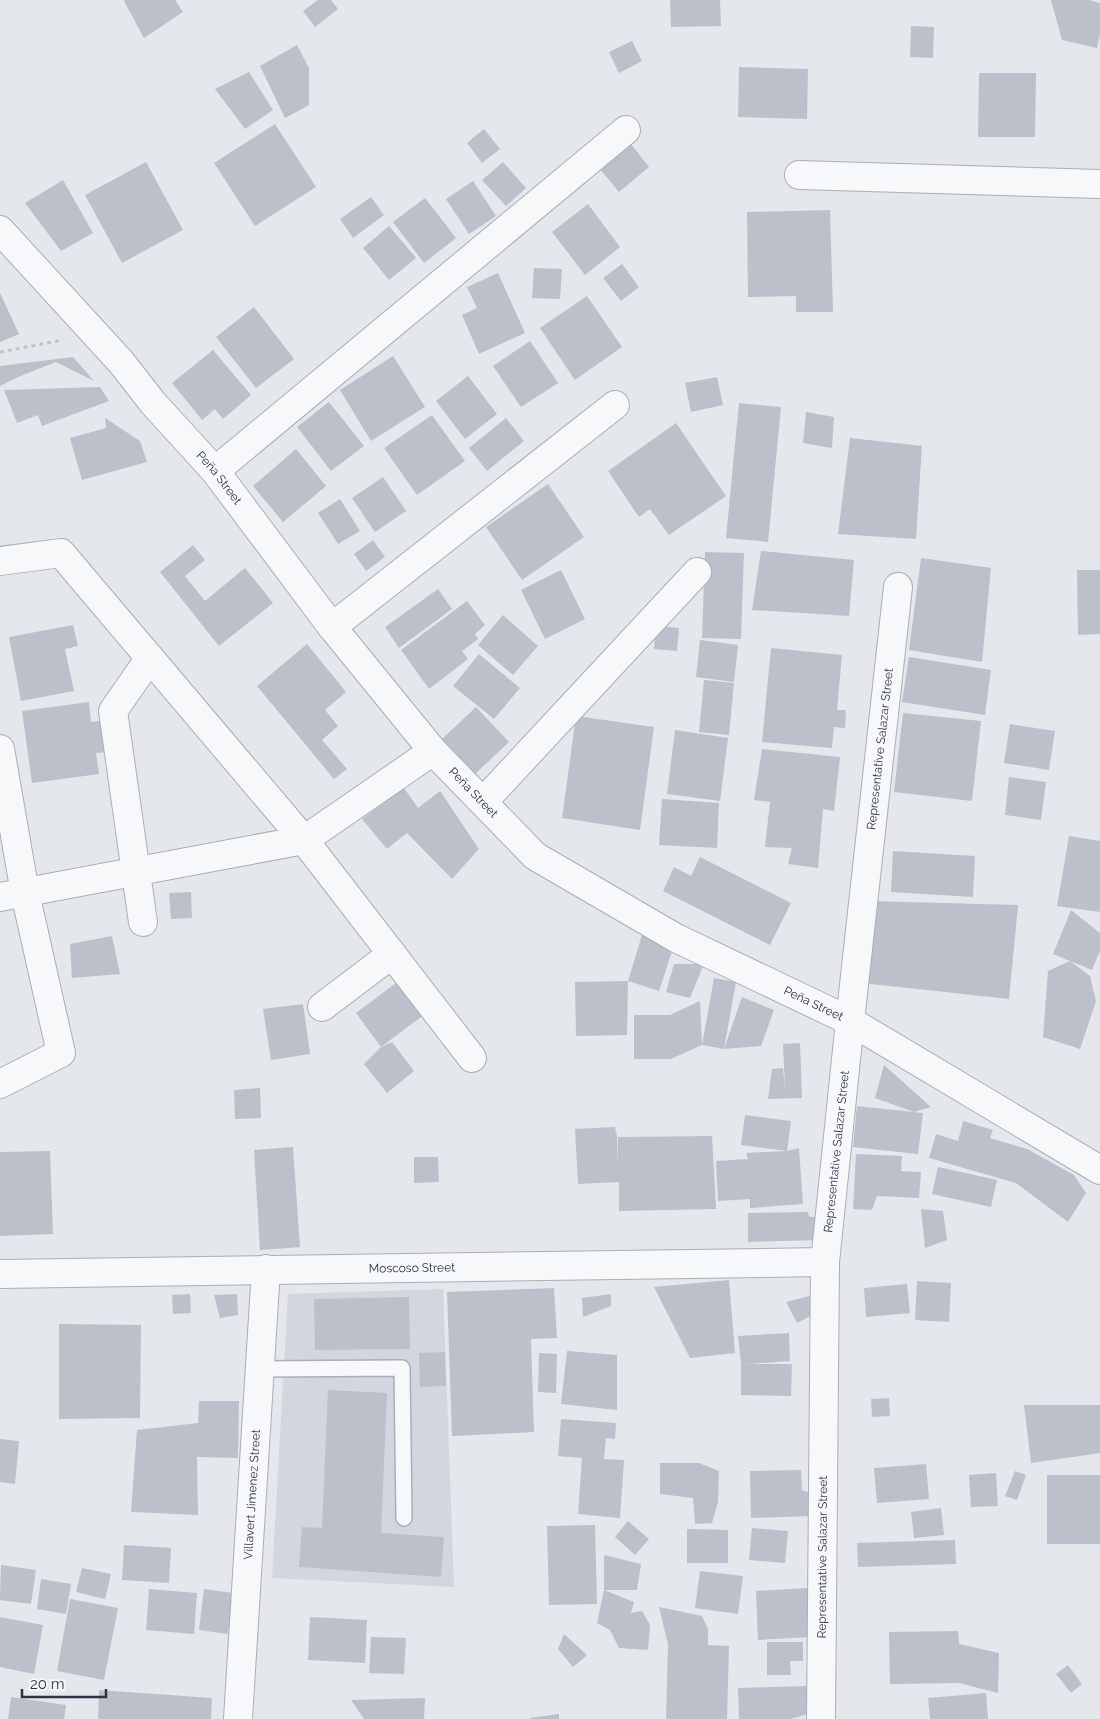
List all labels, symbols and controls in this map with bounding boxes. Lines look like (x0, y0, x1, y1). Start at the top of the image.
street label: Peña Street (193, 448, 245, 507)
street label: Representative Salazar Street (864, 667, 896, 831)
street label: Peña Street (446, 765, 501, 821)
street label: Peña Street (782, 983, 846, 1024)
street label: Representative Salazar Street (821, 1070, 852, 1233)
street label: Moscoso Street (369, 1260, 455, 1276)
street label: Villavert Jimenez Street (241, 1429, 263, 1560)
street label: Representative Salazar Street (815, 1476, 830, 1639)
scale bar (22, 1666, 106, 1698)
text: 20 m (30, 1675, 65, 1693)

